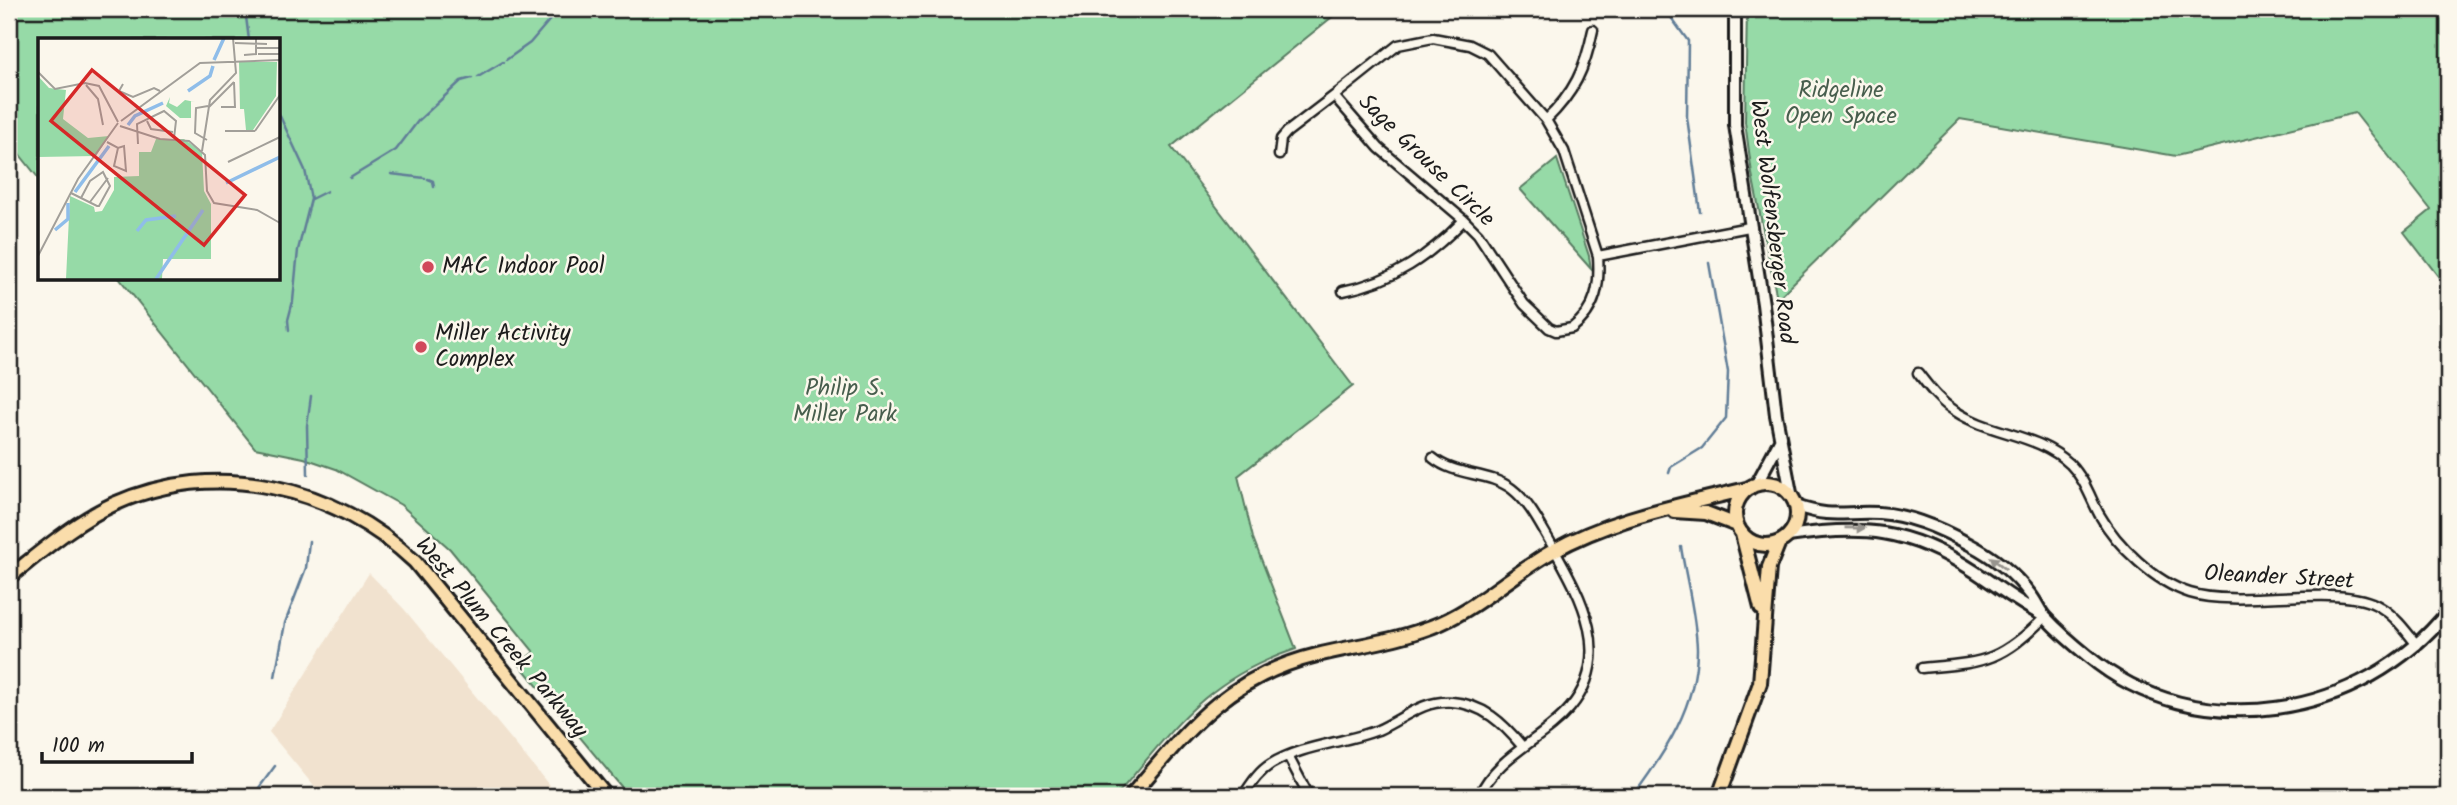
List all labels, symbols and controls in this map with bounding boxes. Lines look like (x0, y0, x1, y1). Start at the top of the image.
inset map (38, 38, 280, 280)
park label: Ridgeline Open Space (1785, 73, 1897, 135)
street label: Sage Grouse Circle (1349, 86, 1503, 236)
street label: West Wolfensberger Road (1739, 98, 1805, 347)
place label: MAC Indoor Pool (442, 249, 605, 285)
marker: MAC Indoor Pool (420, 259, 436, 275)
place label: Miller Activity Complex (435, 316, 571, 378)
marker: Miller Activity Complex (413, 339, 429, 355)
park label: Philip S. Miller Park (793, 371, 897, 433)
one-way arrow (1844, 523, 1866, 534)
street label: West Plum Creek Parkway (406, 529, 596, 747)
one-way arrow (1990, 556, 2008, 571)
street label: Oleander Street (2203, 556, 2356, 600)
scale bar (42, 721, 192, 765)
text: 100 m (52, 730, 105, 763)

